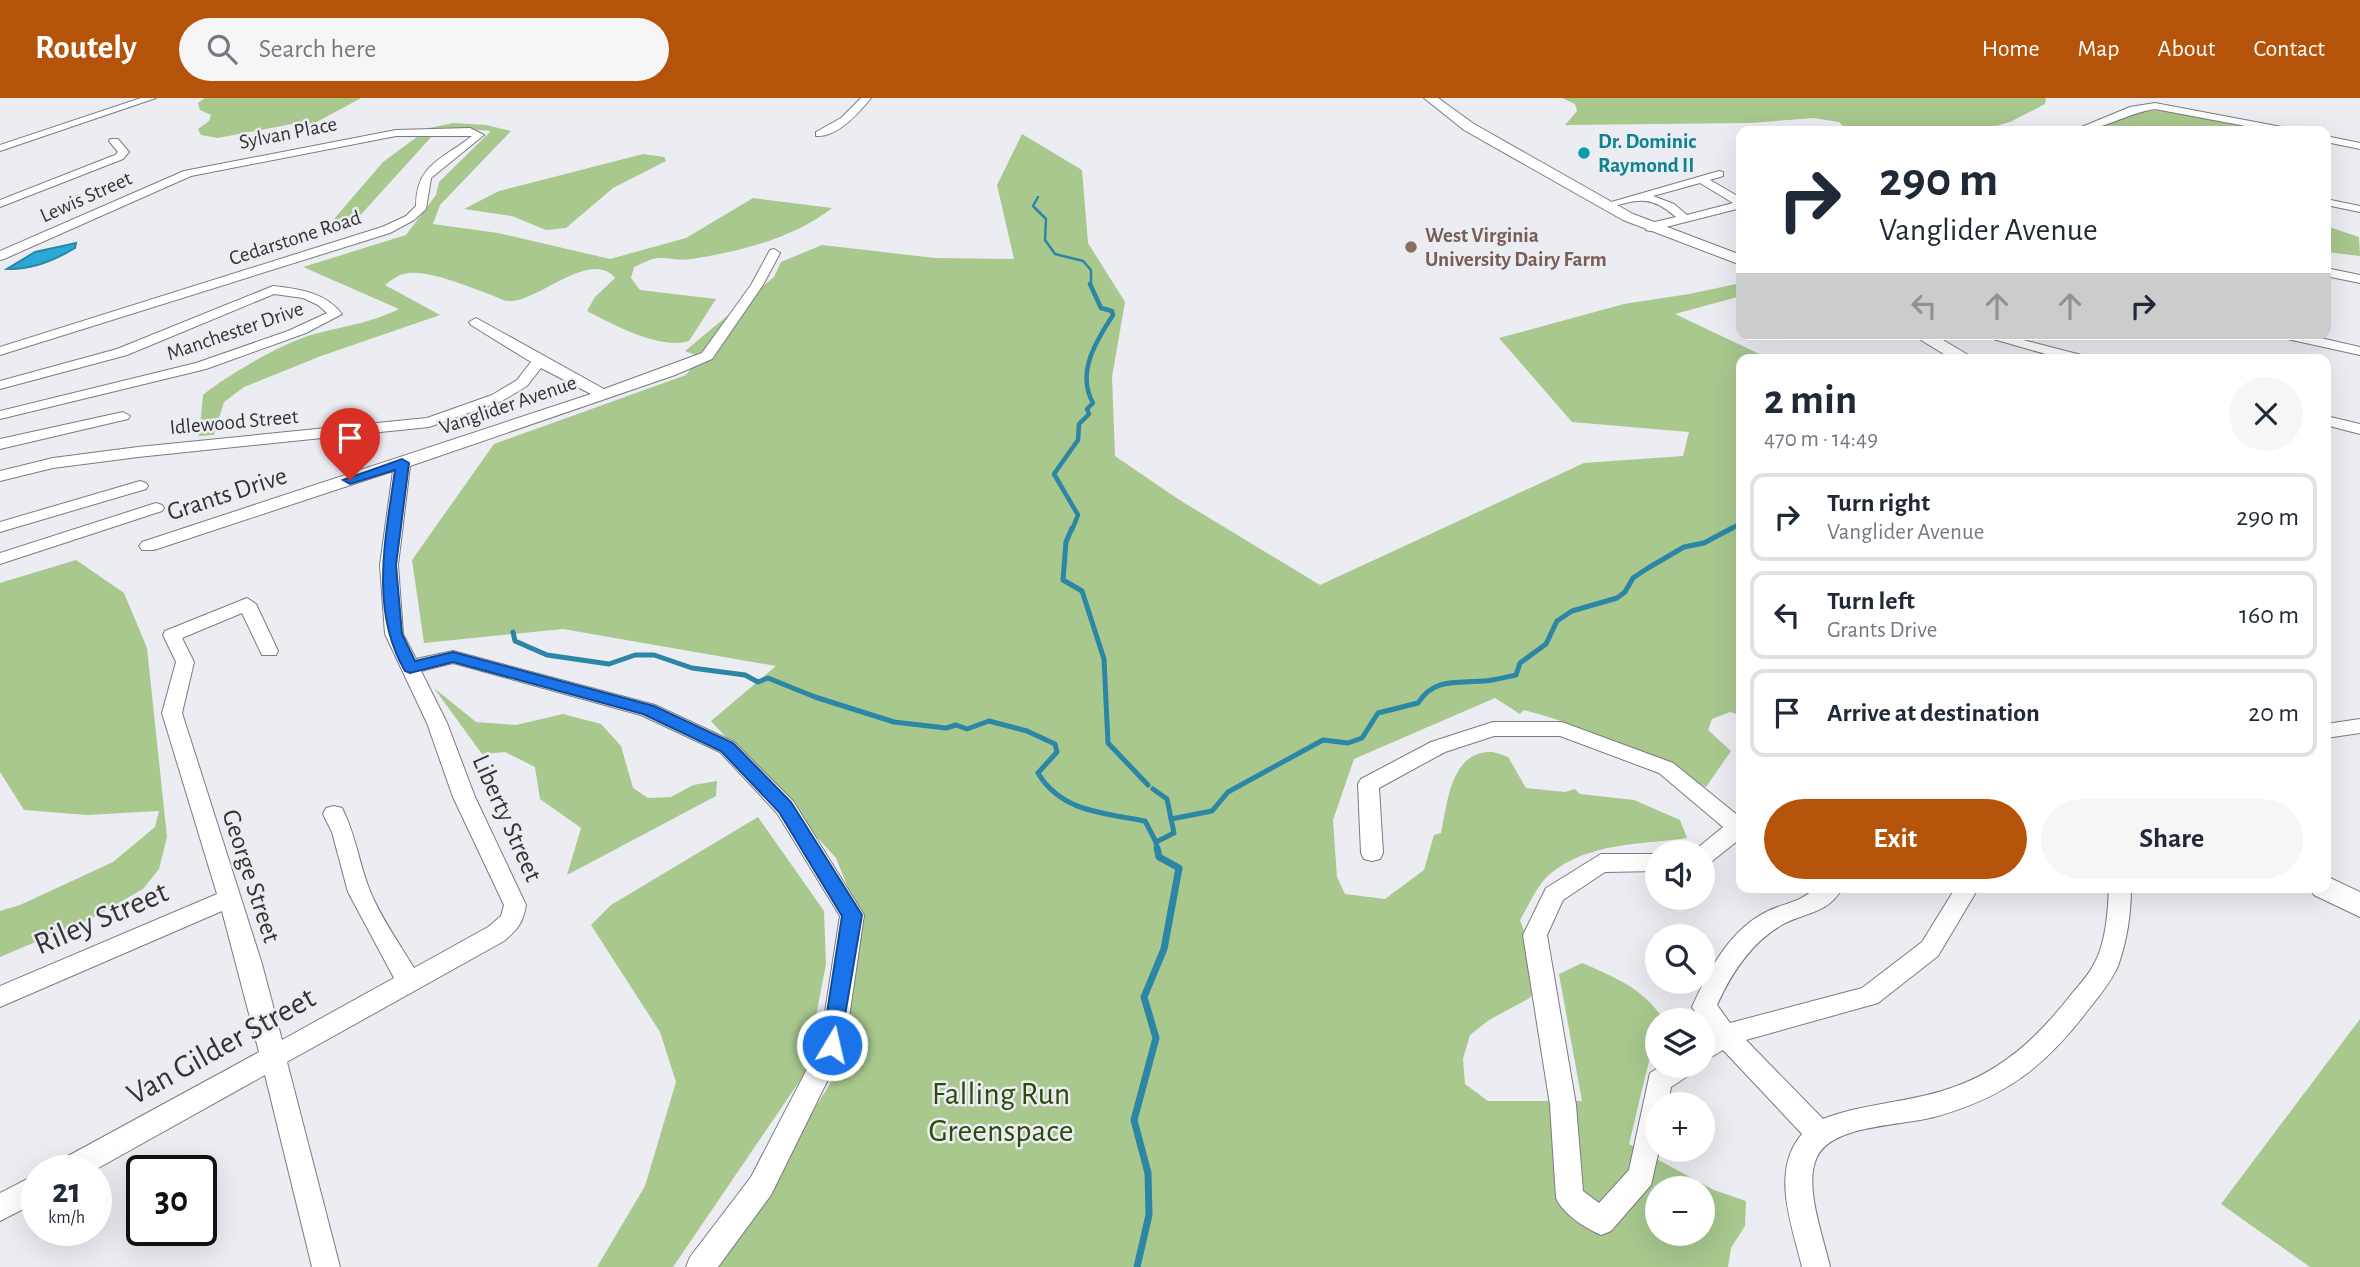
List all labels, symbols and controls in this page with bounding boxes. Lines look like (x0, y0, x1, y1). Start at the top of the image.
search box (179, 18, 669, 81)
icon: search (203, 30, 241, 68)
text: Routely (35, 32, 137, 65)
text: Search here (259, 36, 376, 62)
text: Home (1982, 37, 2040, 61)
text: Map (2078, 37, 2120, 61)
text: About (2158, 37, 2215, 61)
text: Contact (2253, 37, 2325, 61)
street label: Sylvan Place (237, 113, 339, 153)
place label: Dr. Dominic Raymond II (1598, 131, 1696, 176)
marker: Dr. Dominic Raymond II (1576, 145, 1592, 161)
icon: right (1764, 154, 1855, 245)
text: 290 m (1879, 156, 1998, 205)
street label: Lewis Street (37, 167, 135, 227)
street label: Cedarstone Road (226, 207, 364, 269)
text: Vanglider Avenue (1879, 214, 2098, 246)
place label: West Virginia University Dairy Farm (1425, 225, 1607, 270)
marker: West Virginia University Dairy Farm (1403, 239, 1419, 255)
icon: left (1905, 287, 1943, 325)
icon: ahead (1978, 287, 2016, 325)
icon: ahead (2051, 287, 2089, 325)
icon: right (2124, 287, 2162, 325)
street label: Manchester Drive (164, 298, 306, 364)
street label: Vanglider Avenue (437, 372, 579, 438)
button: close (2229, 377, 2303, 451)
text: 2 min (1764, 379, 1857, 421)
street label: Idlewood Street (169, 406, 300, 438)
pin (320, 408, 380, 480)
icon: arrive (331, 419, 369, 457)
text: 470 m · 14:49 (1764, 428, 1878, 451)
street label: Grants Drive (164, 462, 290, 526)
text: Turn right (1827, 490, 1930, 516)
icon: right (1768, 498, 1806, 536)
text: 290 m (2236, 504, 2299, 530)
text: Vanglider Avenue (1827, 521, 1984, 544)
text: Turn left (1827, 588, 1915, 614)
icon: left (1768, 596, 1806, 634)
text: 160 m (2239, 602, 2299, 628)
text: Grants Drive (1827, 619, 1937, 642)
icon: arrive (1768, 694, 1806, 732)
text: Arrive at destination (1827, 700, 2040, 726)
text: 20 m (2248, 700, 2299, 726)
street label: Liberty Street (468, 751, 546, 885)
button: Exit (1764, 799, 2027, 879)
button: Share (2041, 799, 2303, 879)
street label: George Street (217, 806, 285, 946)
map controls (1645, 840, 1715, 1246)
button: sound (1645, 840, 1715, 910)
street label: Riley Street (29, 875, 173, 961)
button: search (1645, 924, 1715, 994)
street label: Van Gilder Street (122, 981, 320, 1111)
position arrow (795, 1008, 869, 1082)
button: layers (1645, 1008, 1715, 1078)
park label: Falling Run Greenspace (929, 1078, 1073, 1147)
button: + (1645, 1092, 1715, 1162)
speed limit sign: 30 (126, 1155, 217, 1246)
text: 21 (52, 1174, 81, 1209)
button: − (1645, 1176, 1715, 1246)
text: km/h (48, 1209, 85, 1227)

